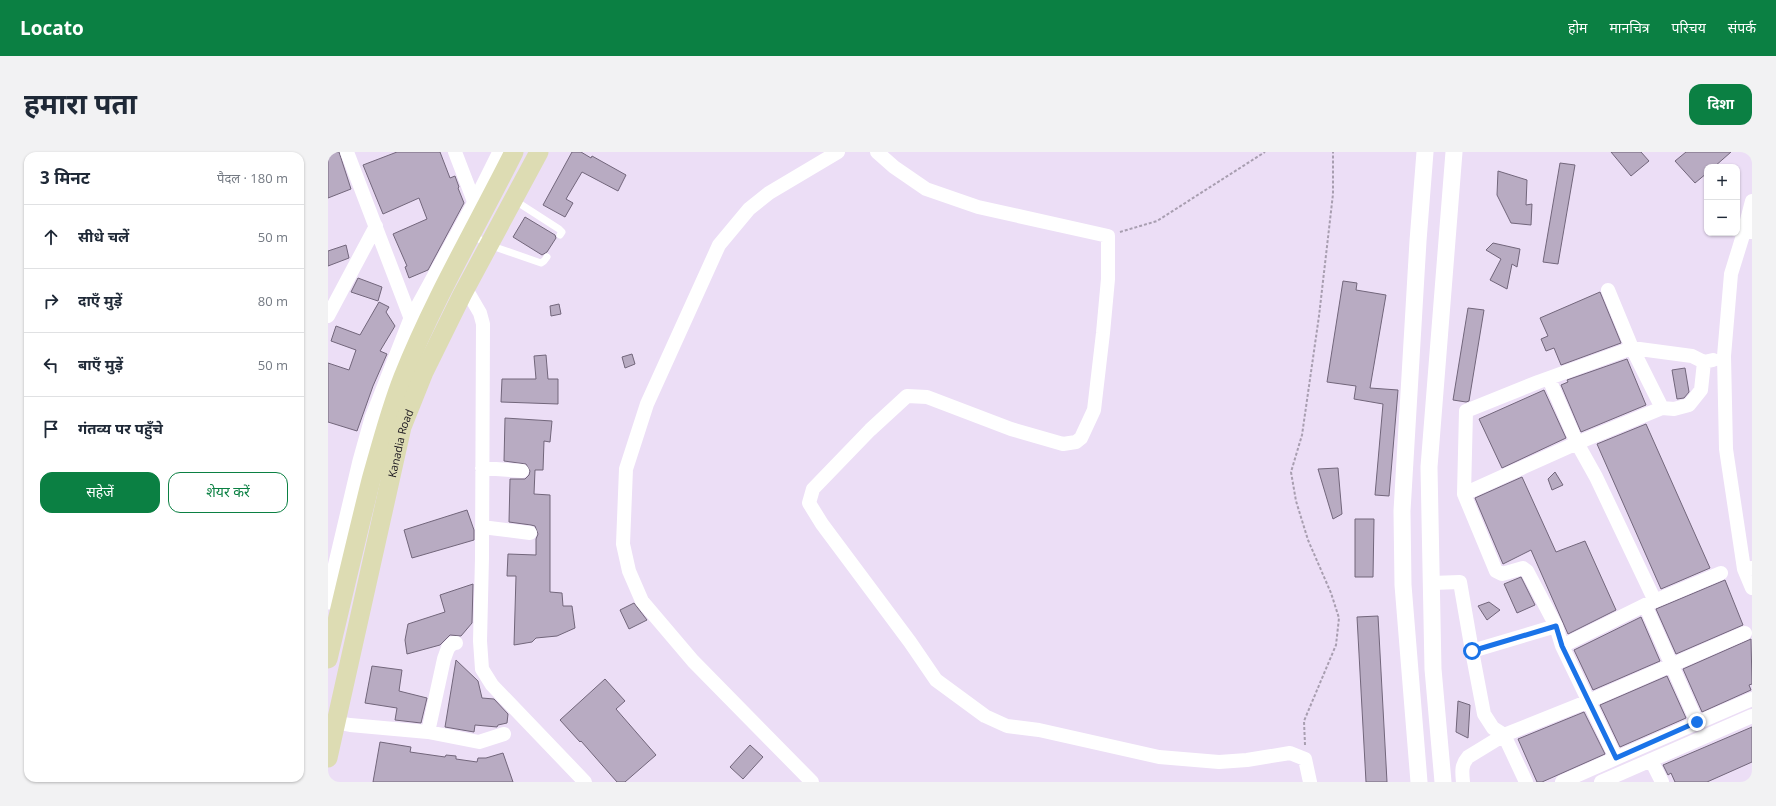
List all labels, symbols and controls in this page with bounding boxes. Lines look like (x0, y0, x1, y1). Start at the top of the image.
text: Locato (20, 15, 84, 41)
text: होम (1568, 18, 1587, 37)
text: मानचित्र (1609, 18, 1650, 37)
text: परिचय (1672, 18, 1706, 37)
text: संपर्क (1728, 18, 1756, 37)
text: हमारा पता (24, 84, 137, 122)
button: दिशा (1689, 84, 1752, 125)
map controls (1704, 164, 1740, 236)
button: + (1704, 164, 1740, 200)
text: 3 मिनट (40, 166, 90, 189)
text: पैदल · 180 m (217, 169, 288, 187)
button: − (1704, 200, 1740, 236)
icon: ahead (40, 226, 62, 248)
text: सीधे चलें (78, 226, 129, 246)
text: 50 m (258, 228, 288, 246)
icon: right (40, 290, 62, 312)
text: दाएँ मुड़ें (78, 290, 122, 310)
text: 80 m (258, 292, 288, 310)
icon: left (40, 354, 62, 376)
text: बाएँ मुड़ें (78, 354, 123, 374)
text: 50 m (258, 356, 288, 374)
street label: Kanadia Road (383, 406, 416, 479)
icon: arrive (40, 418, 62, 440)
text: गंतव्य पर पहुँचे (78, 418, 163, 438)
button: सहेजें (40, 472, 160, 513)
button: शेयर करें (168, 472, 288, 513)
route start (1463, 642, 1481, 660)
route end (1688, 713, 1706, 731)

